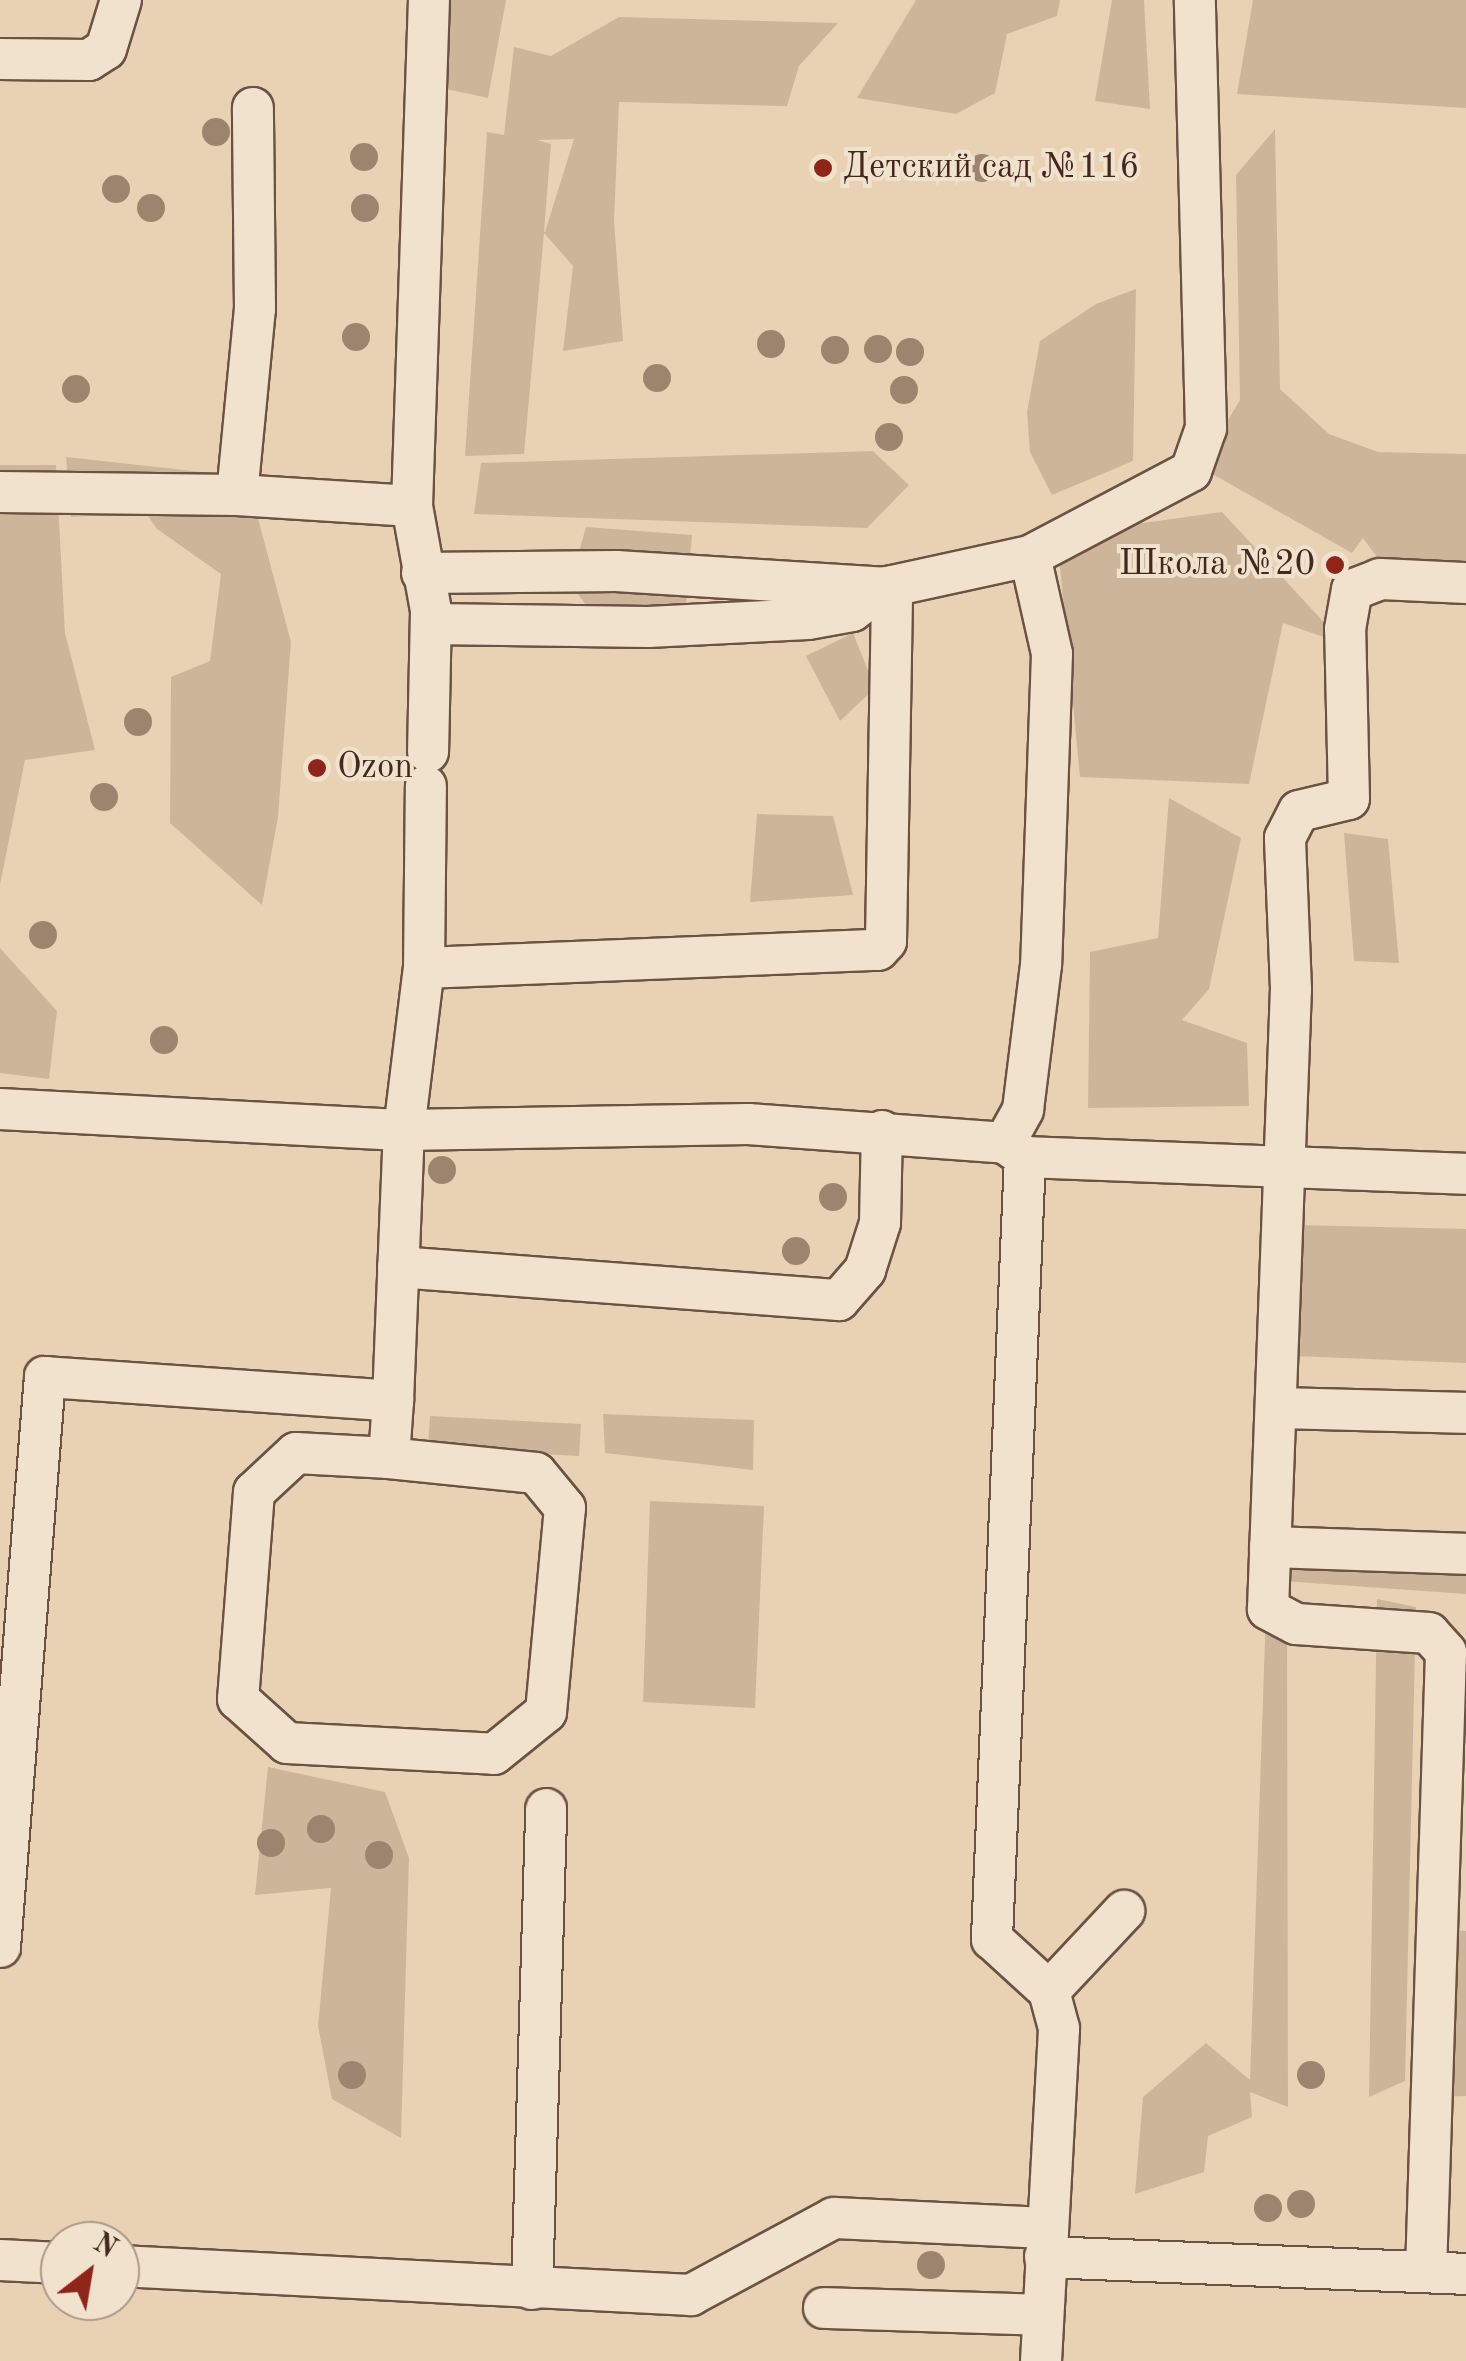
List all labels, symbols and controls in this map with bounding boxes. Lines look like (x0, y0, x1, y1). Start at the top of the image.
place label: Детский сад №116 (843, 147, 1140, 189)
marker: Детский сад №116 (812, 157, 834, 179)
place label: Школа №20 (1119, 544, 1315, 586)
marker: Школа №20 (1324, 554, 1346, 576)
place label: Ozon (337, 747, 413, 789)
marker: Ozon (306, 757, 328, 779)
north arrow (40, 2221, 140, 2321)
text: N (88, 2229, 121, 2265)

